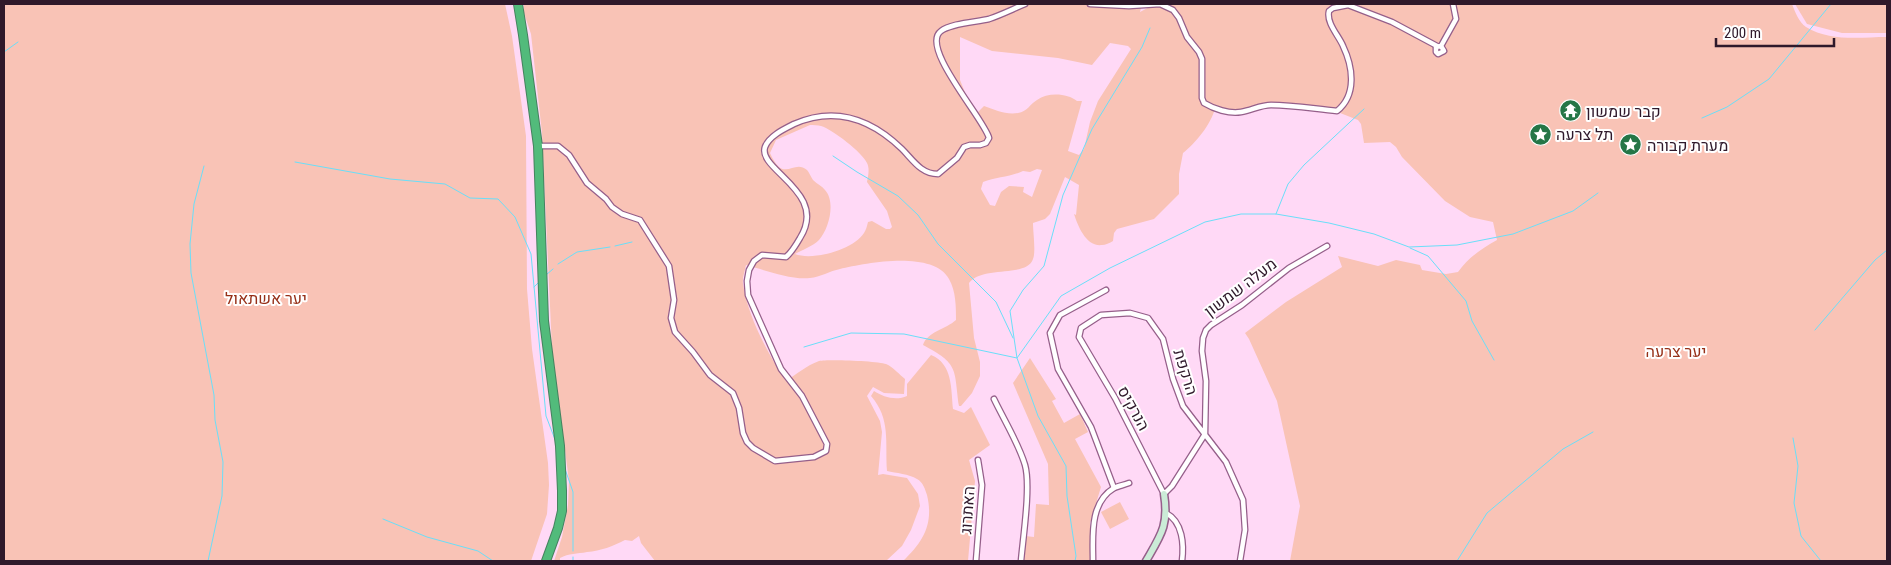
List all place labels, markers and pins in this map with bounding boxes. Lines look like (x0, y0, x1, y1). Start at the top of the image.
temple icon: קבר שמשון (1558, 99, 1582, 123)
place label: קבר שמשון (1586, 102, 1661, 121)
place icon: תל צרעה (1528, 122, 1552, 146)
place label: תל צרעה (1556, 125, 1613, 144)
place icon: מערת קבורה (1619, 133, 1643, 157)
place label: מערת קבורה (1647, 136, 1728, 155)

